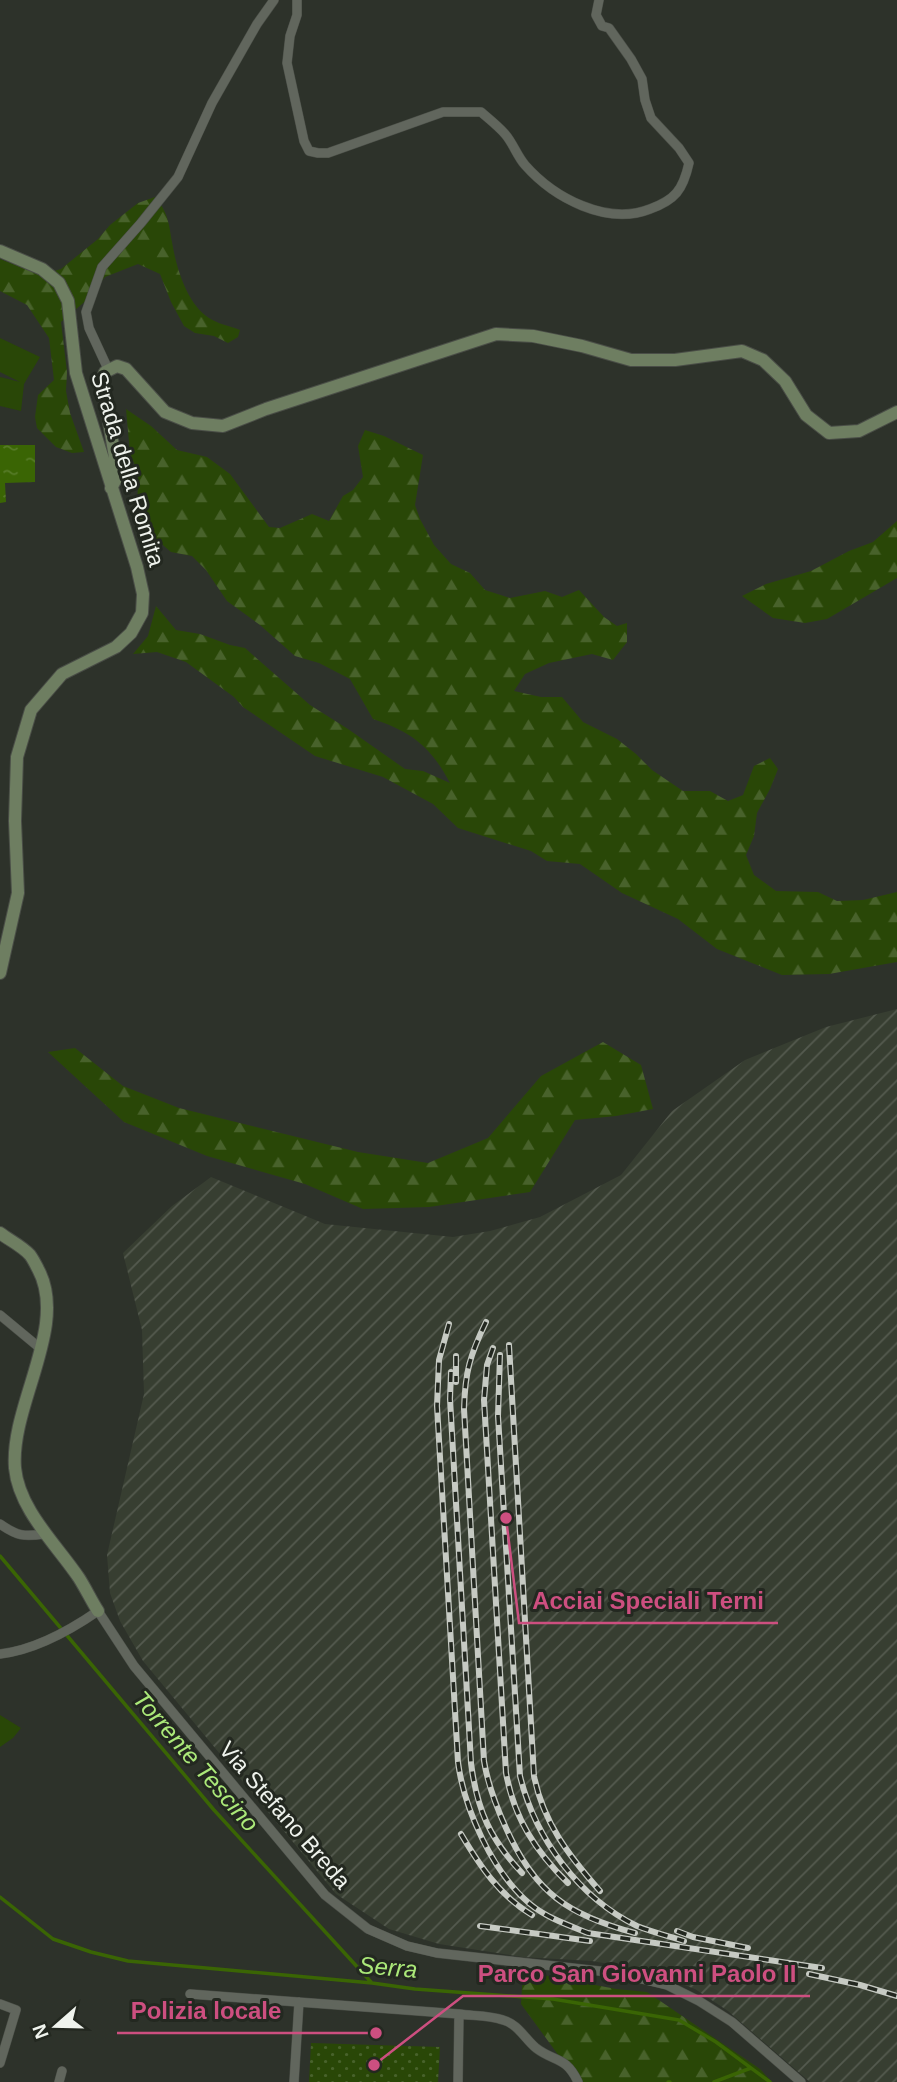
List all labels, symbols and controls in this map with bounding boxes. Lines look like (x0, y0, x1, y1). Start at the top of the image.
street label: Strada della Romita (86, 369, 170, 570)
callout: Acciai Speciali Terni (519, 1578, 778, 1623)
text: Acciai Speciali Terni (532, 1587, 764, 1614)
water label: Torrente Tescino (128, 1685, 264, 1837)
street label: Via Stefano Breda (214, 1736, 356, 1894)
water label: Serra (358, 1951, 418, 1983)
callout: Parco San Giovanni Paolo II (463, 1951, 810, 1996)
text: Parco San Giovanni Paolo II (478, 1960, 796, 1987)
callout: Polizia locale (117, 1988, 295, 2033)
north arrow (21, 1991, 91, 2061)
text: Polizia locale (131, 1997, 281, 2024)
text: N (28, 2022, 53, 2042)

